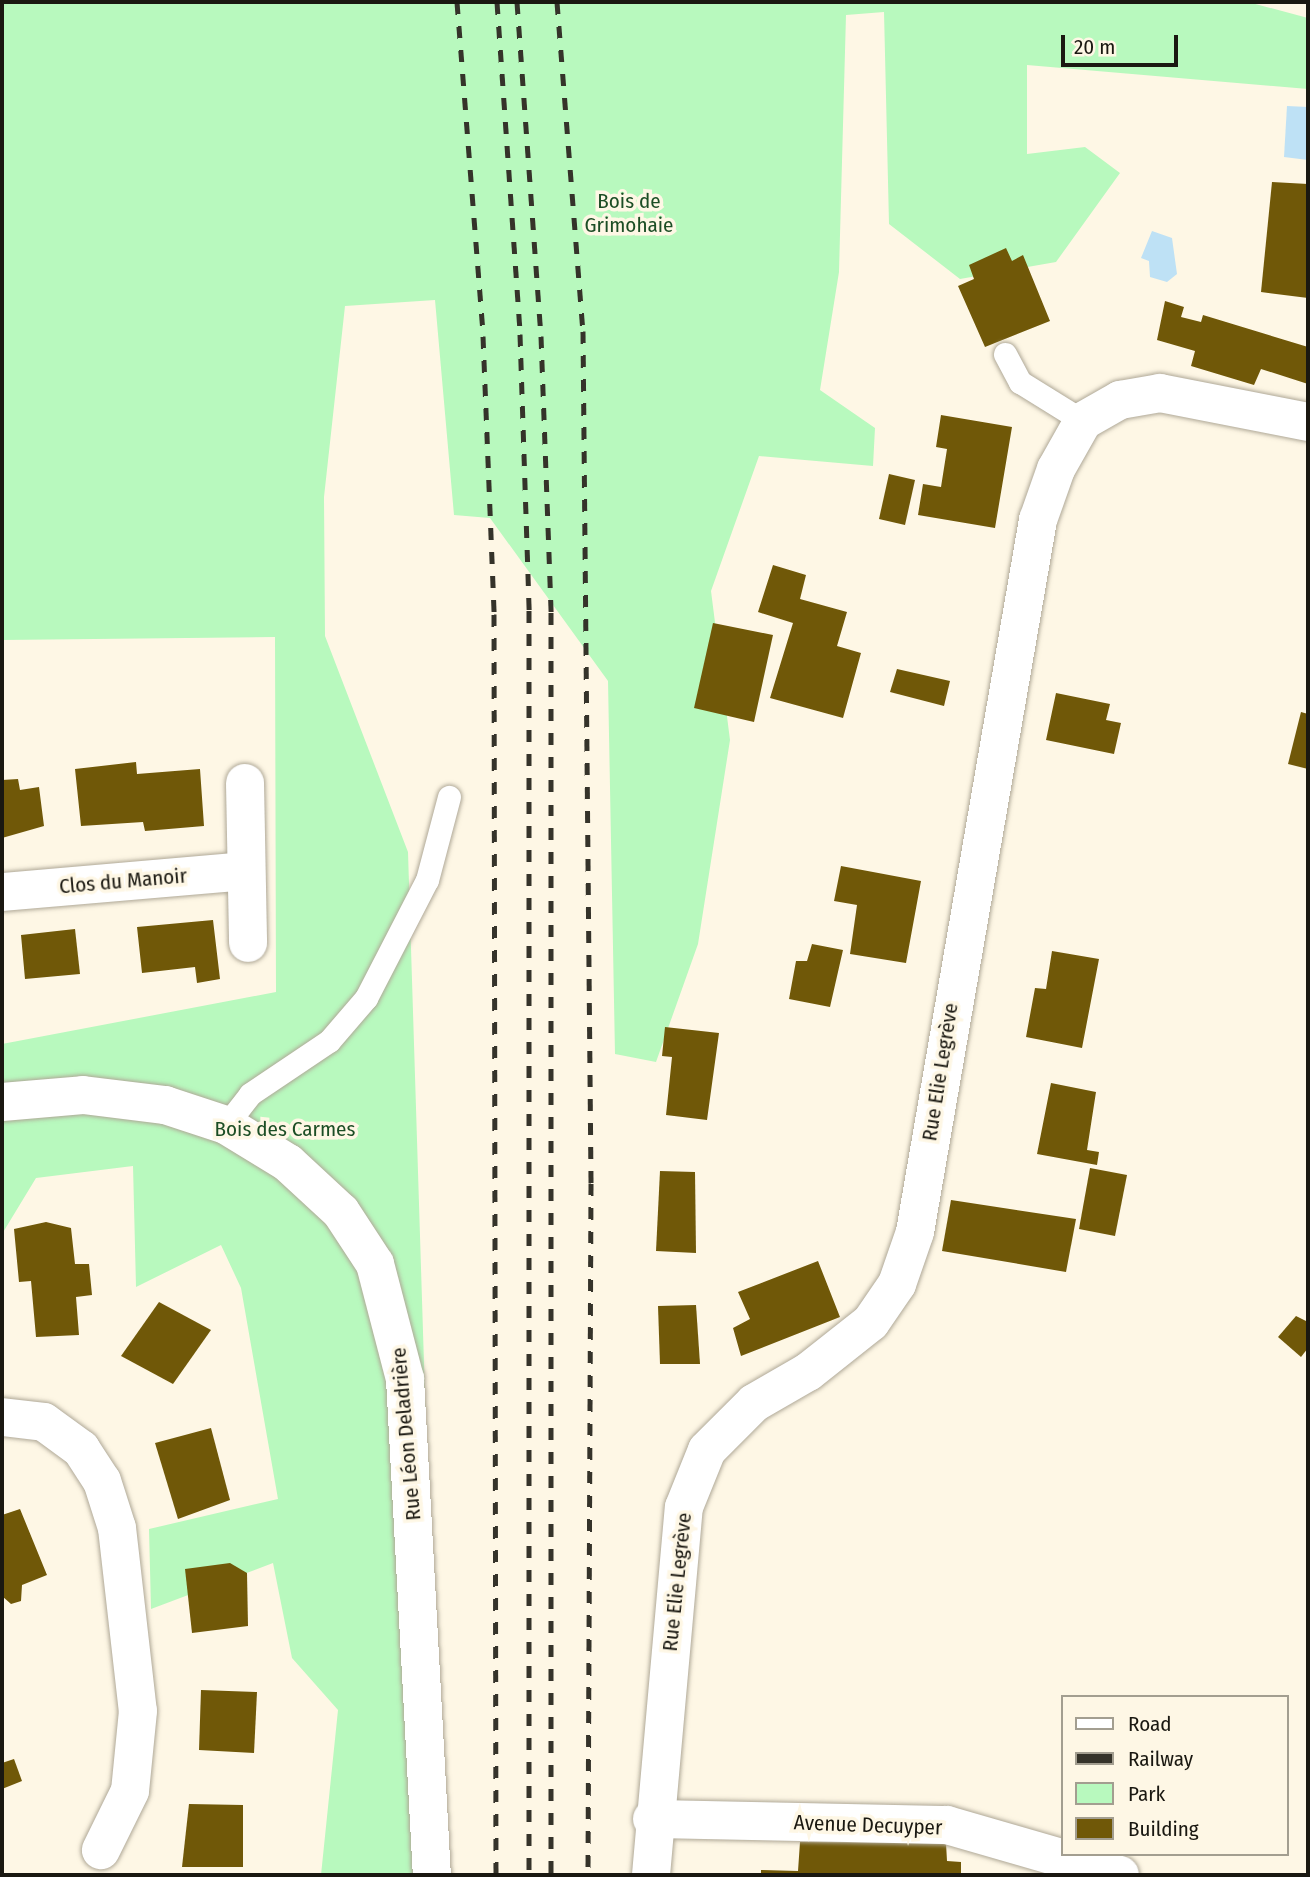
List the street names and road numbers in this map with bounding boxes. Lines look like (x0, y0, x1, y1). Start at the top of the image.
street label: Clos du Manoir (58, 863, 188, 899)
street label: Rue Elie Legrève (917, 1001, 963, 1143)
street label: Rue Léon Deladrière (386, 1346, 426, 1522)
street label: Rue Elie Legrève (657, 1511, 697, 1653)
street label: Avenue Decuyper (793, 1810, 943, 1840)

